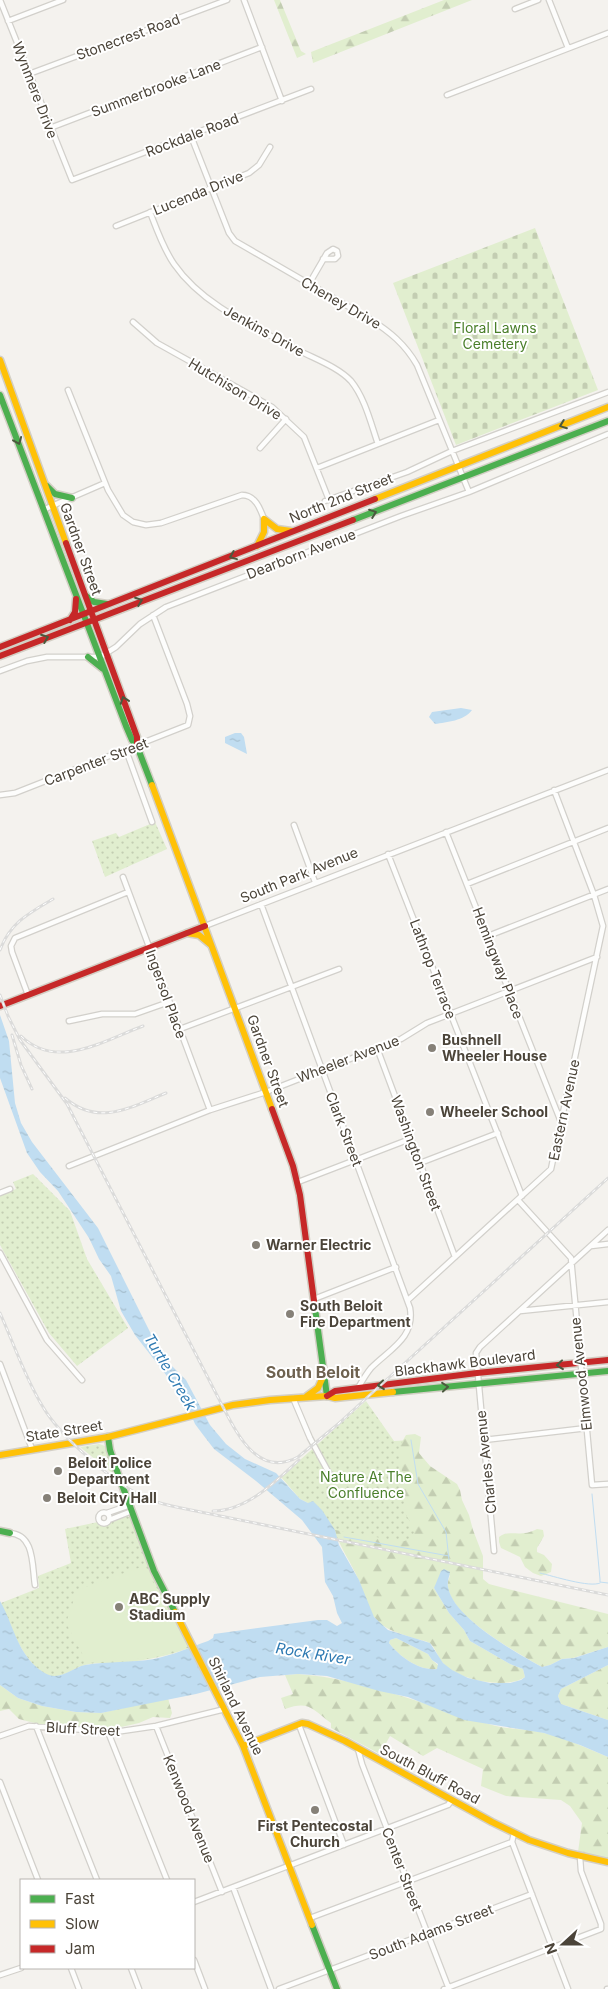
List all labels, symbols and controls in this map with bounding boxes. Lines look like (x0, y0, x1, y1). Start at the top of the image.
street label: Stonecrest Road (74, 10, 182, 63)
street label: Wynmere Drive (9, 39, 62, 141)
street label: Summerbrooke Lane (89, 55, 223, 120)
street label: Rockdale Road (143, 109, 241, 160)
street label: Lucenda Drive (150, 167, 245, 218)
street label: Cheney Drive (298, 273, 384, 332)
street label: Jenkins Drive (221, 301, 308, 360)
park label: Floral Lawns Cemetery (453, 319, 537, 352)
street label: Hutchison Drive (186, 354, 285, 423)
one-way arrow (559, 419, 567, 429)
one-way arrow (11, 436, 22, 445)
street label: North 2nd Street (287, 469, 395, 526)
street label: Gardner Street (57, 500, 106, 598)
one-way arrow (368, 508, 377, 519)
street label: Dearborn Avenue (244, 525, 358, 582)
one-way arrow (229, 549, 238, 560)
one-way arrow (134, 597, 143, 607)
one-way arrow (41, 634, 49, 644)
one-way arrow (120, 696, 130, 704)
street label: Carpenter Street (41, 734, 151, 789)
street label: South Park Avenue (237, 843, 360, 906)
street label: Hemingway Place (469, 905, 528, 1021)
street label: Lathrop Terrace (407, 917, 460, 1021)
street label: Ingersol Place (142, 947, 190, 1041)
street label: Gardner Street (244, 1012, 293, 1110)
street label: Wheeler Avenue (294, 1031, 401, 1086)
place label: Bushnell Wheeler House (442, 1031, 547, 1064)
marker: Bushnell Wheeler House (426, 1042, 438, 1054)
street label: Eastern Avenue (544, 1058, 583, 1162)
street label: Clark Street (323, 1089, 367, 1169)
street label: Washington Street (388, 1093, 445, 1213)
place label: Wheeler School (440, 1103, 548, 1120)
marker: Wheeler School (424, 1106, 436, 1118)
place label: Warner Electric (266, 1236, 372, 1253)
marker: Warner Electric (250, 1239, 262, 1251)
place label: South Beloit Fire Department (300, 1297, 411, 1330)
marker: South Beloit Fire Department (284, 1308, 296, 1320)
street label: Elmwood Avenue (566, 1317, 595, 1432)
water label: Turtle Creek (140, 1330, 201, 1414)
street label: Blackhawk Boulevard (394, 1345, 536, 1380)
one-way arrow (555, 1359, 563, 1370)
district label: South Beloit (266, 1362, 360, 1382)
one-way arrow (376, 1379, 384, 1390)
one-way arrow (442, 1382, 450, 1393)
street label: Charles Avenue (472, 1409, 499, 1515)
street label: State Street (24, 1416, 104, 1445)
place label: Beloit Police Department (68, 1454, 152, 1487)
marker: Beloit Police Department (52, 1465, 64, 1477)
park label: Nature At The Confluence (320, 1468, 412, 1501)
place label: Beloit City Hall (57, 1489, 157, 1506)
marker: Beloit City Hall (41, 1492, 53, 1504)
place label: ABC Supply Stadium (129, 1590, 211, 1623)
marker: ABC Supply Stadium (113, 1601, 125, 1613)
water label: Rock River (274, 1638, 352, 1669)
street label: Shirland Avenue (205, 1654, 268, 1758)
street label: Bluff Street (46, 1718, 121, 1739)
street label: South Bluff Road (377, 1740, 483, 1807)
street label: Kenwood Avenue (160, 1752, 219, 1865)
marker: First Pentecostal Church (309, 1804, 321, 1816)
place label: First Pentecostal Church (257, 1817, 373, 1850)
street label: Center Street (379, 1825, 426, 1913)
legend (20, 1879, 195, 1969)
text: Fast (65, 1889, 95, 1908)
street label: South Adams Street (366, 1900, 496, 1963)
text: Slow (65, 1914, 99, 1933)
north arrow (538, 1919, 588, 1969)
text: Jam (65, 1939, 95, 1958)
text: N (541, 1941, 560, 1957)

